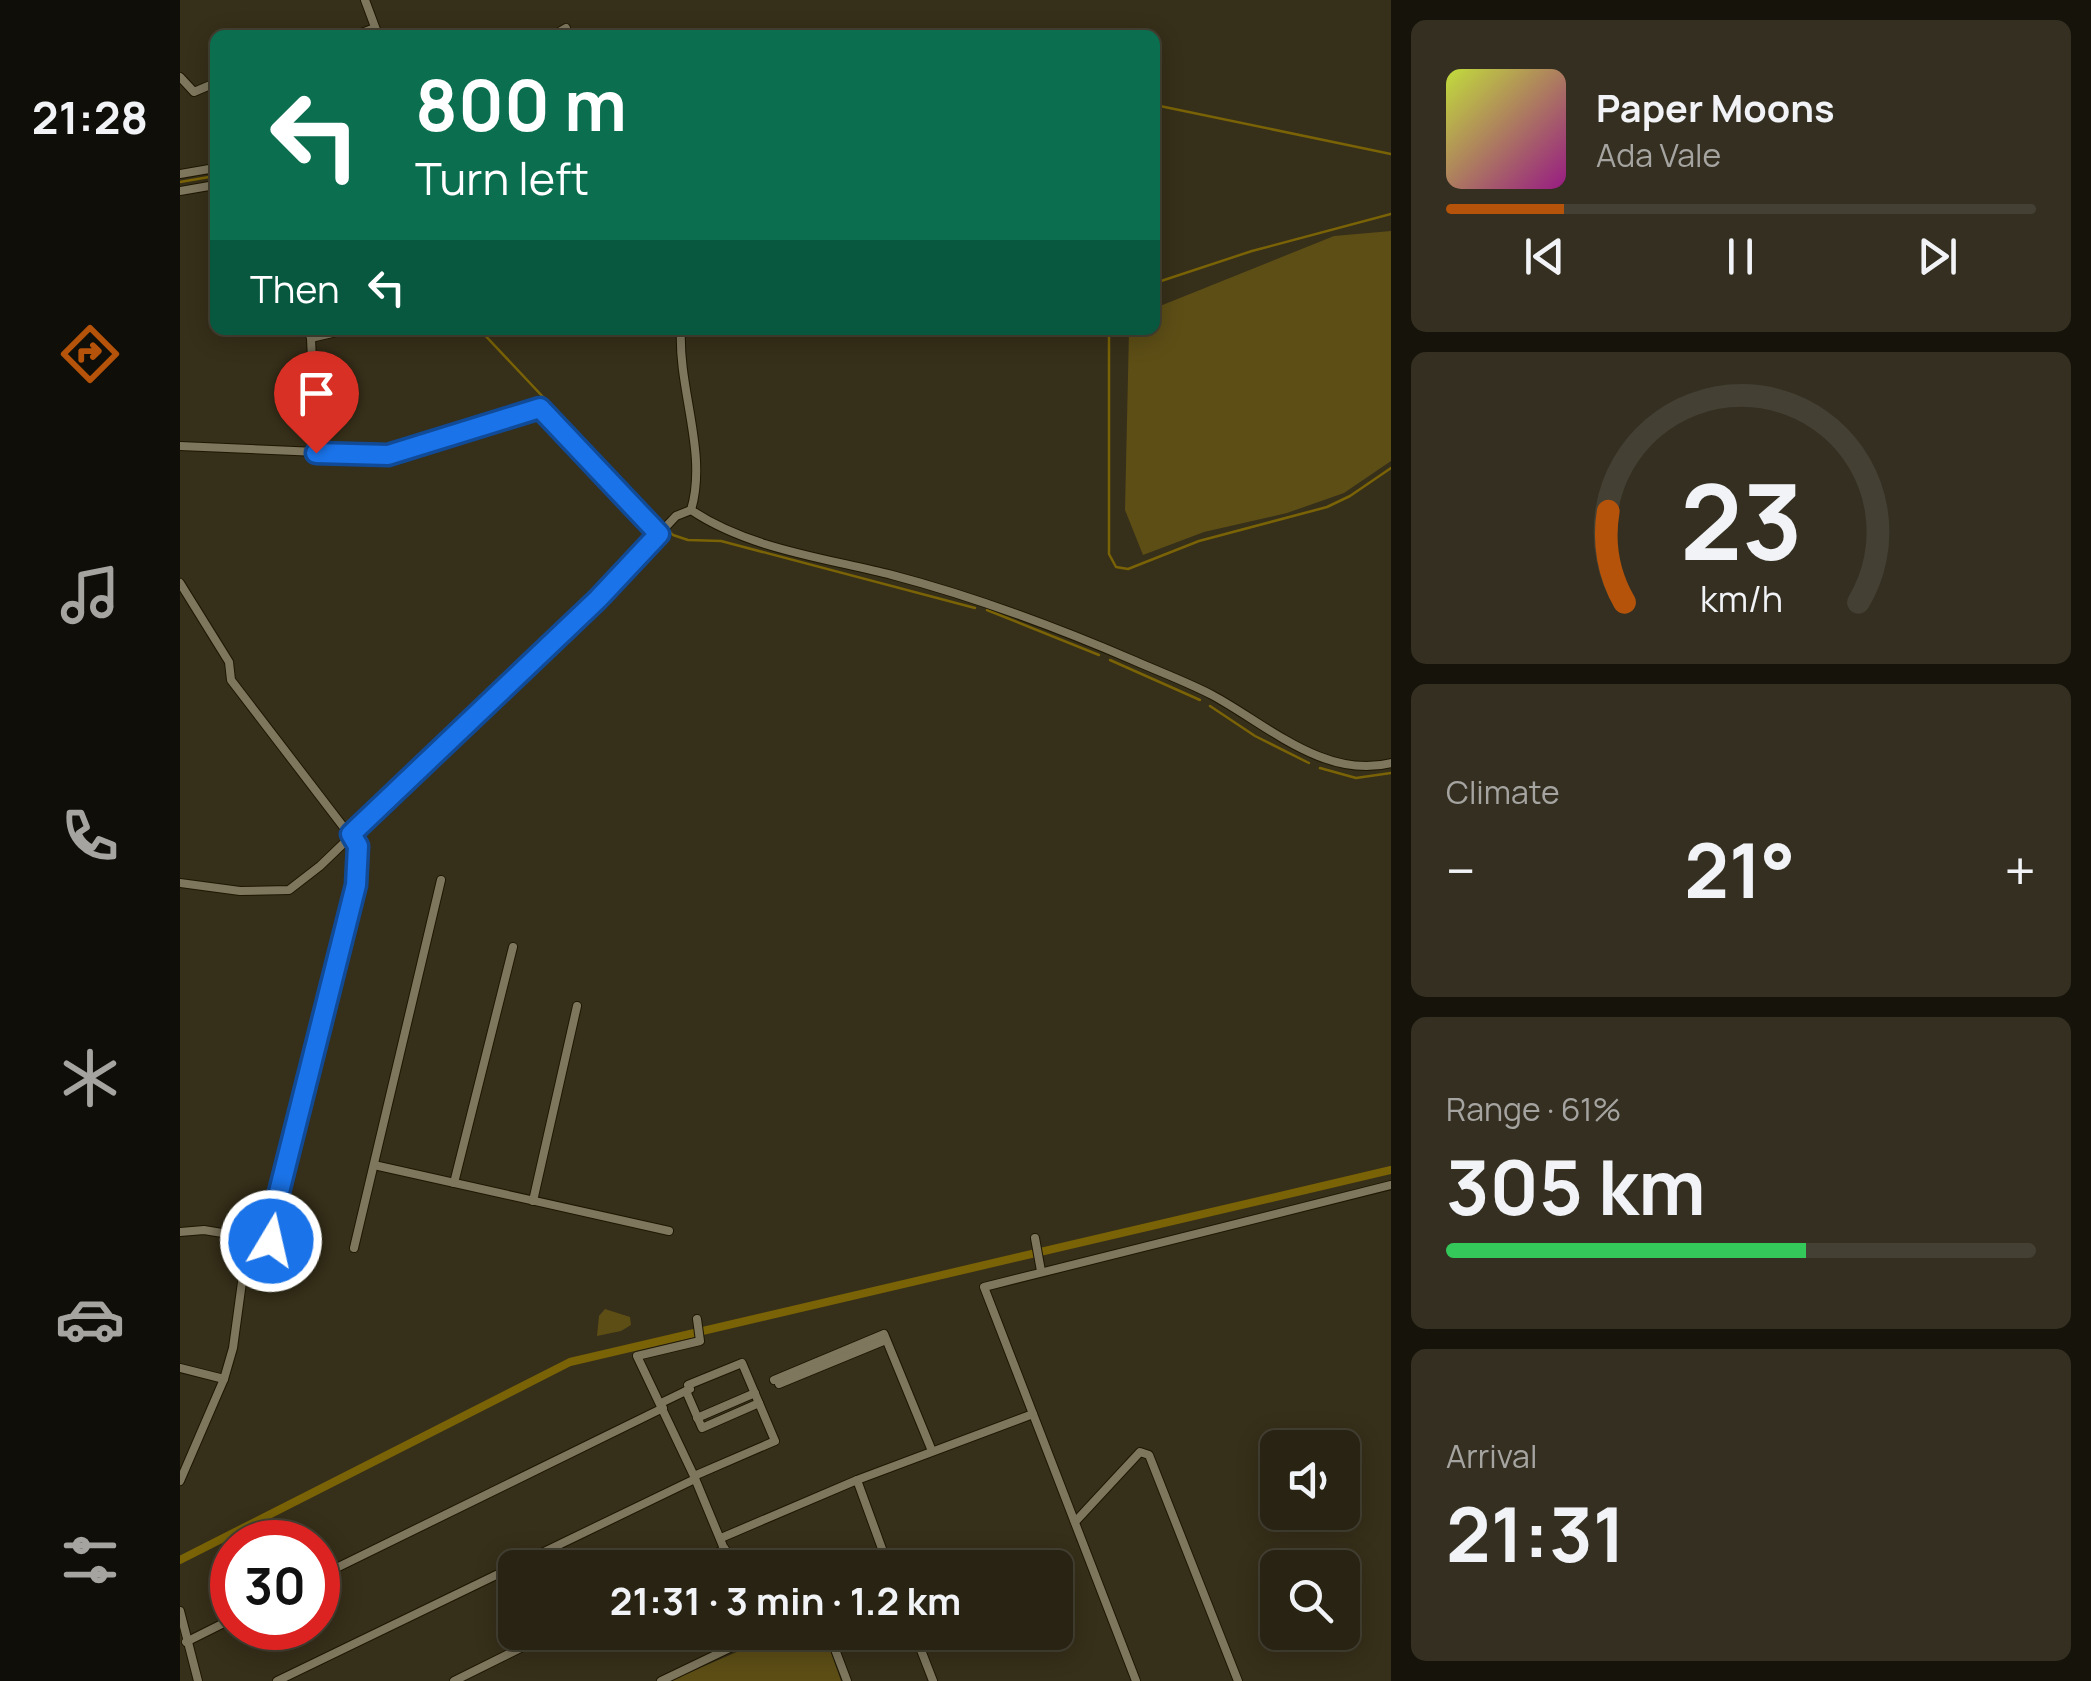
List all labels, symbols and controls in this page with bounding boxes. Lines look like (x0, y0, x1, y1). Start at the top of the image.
text: 800 m (415, 56, 627, 152)
icon: left (250, 70, 380, 200)
text: Paper Moons (1596, 81, 1835, 133)
text: 21:28 (32, 86, 148, 148)
text: Ada Vale (1596, 133, 1721, 177)
text: Turn left (415, 147, 589, 209)
icon: previous (1517, 229, 1572, 284)
icon: pause (1713, 229, 1768, 284)
icon: next (1910, 229, 1965, 284)
icon: left (359, 260, 414, 315)
text: Then (250, 262, 339, 314)
icon: directions (55, 319, 125, 389)
pin (274, 351, 359, 454)
icon: arrive (289, 366, 344, 421)
text: 23 (1680, 449, 1802, 591)
icon: music (55, 560, 125, 630)
text: km/h (1699, 574, 1783, 623)
text: Climate (1446, 770, 1560, 814)
icon: phone (55, 801, 125, 871)
text: 21° (1684, 818, 1796, 921)
text: − (1446, 832, 1476, 908)
text: + (2004, 832, 2036, 908)
icon: climate (55, 1043, 125, 1113)
text: Range · 61% (1446, 1087, 1621, 1131)
text: 305 km (1446, 1135, 1706, 1238)
position arrow (219, 1189, 323, 1293)
icon: car (55, 1284, 125, 1354)
map controls (1260, 1430, 1360, 1650)
button: sound (1260, 1430, 1360, 1530)
text: Arrival (1446, 1434, 1537, 1478)
text: 21:31 (1446, 1482, 1626, 1585)
speed limit sign: 30 (210, 1520, 340, 1650)
icon: filters (55, 1525, 125, 1595)
button: search (1260, 1550, 1360, 1650)
text: 21:31 · 3 min · 1.2 km (610, 1574, 961, 1626)

